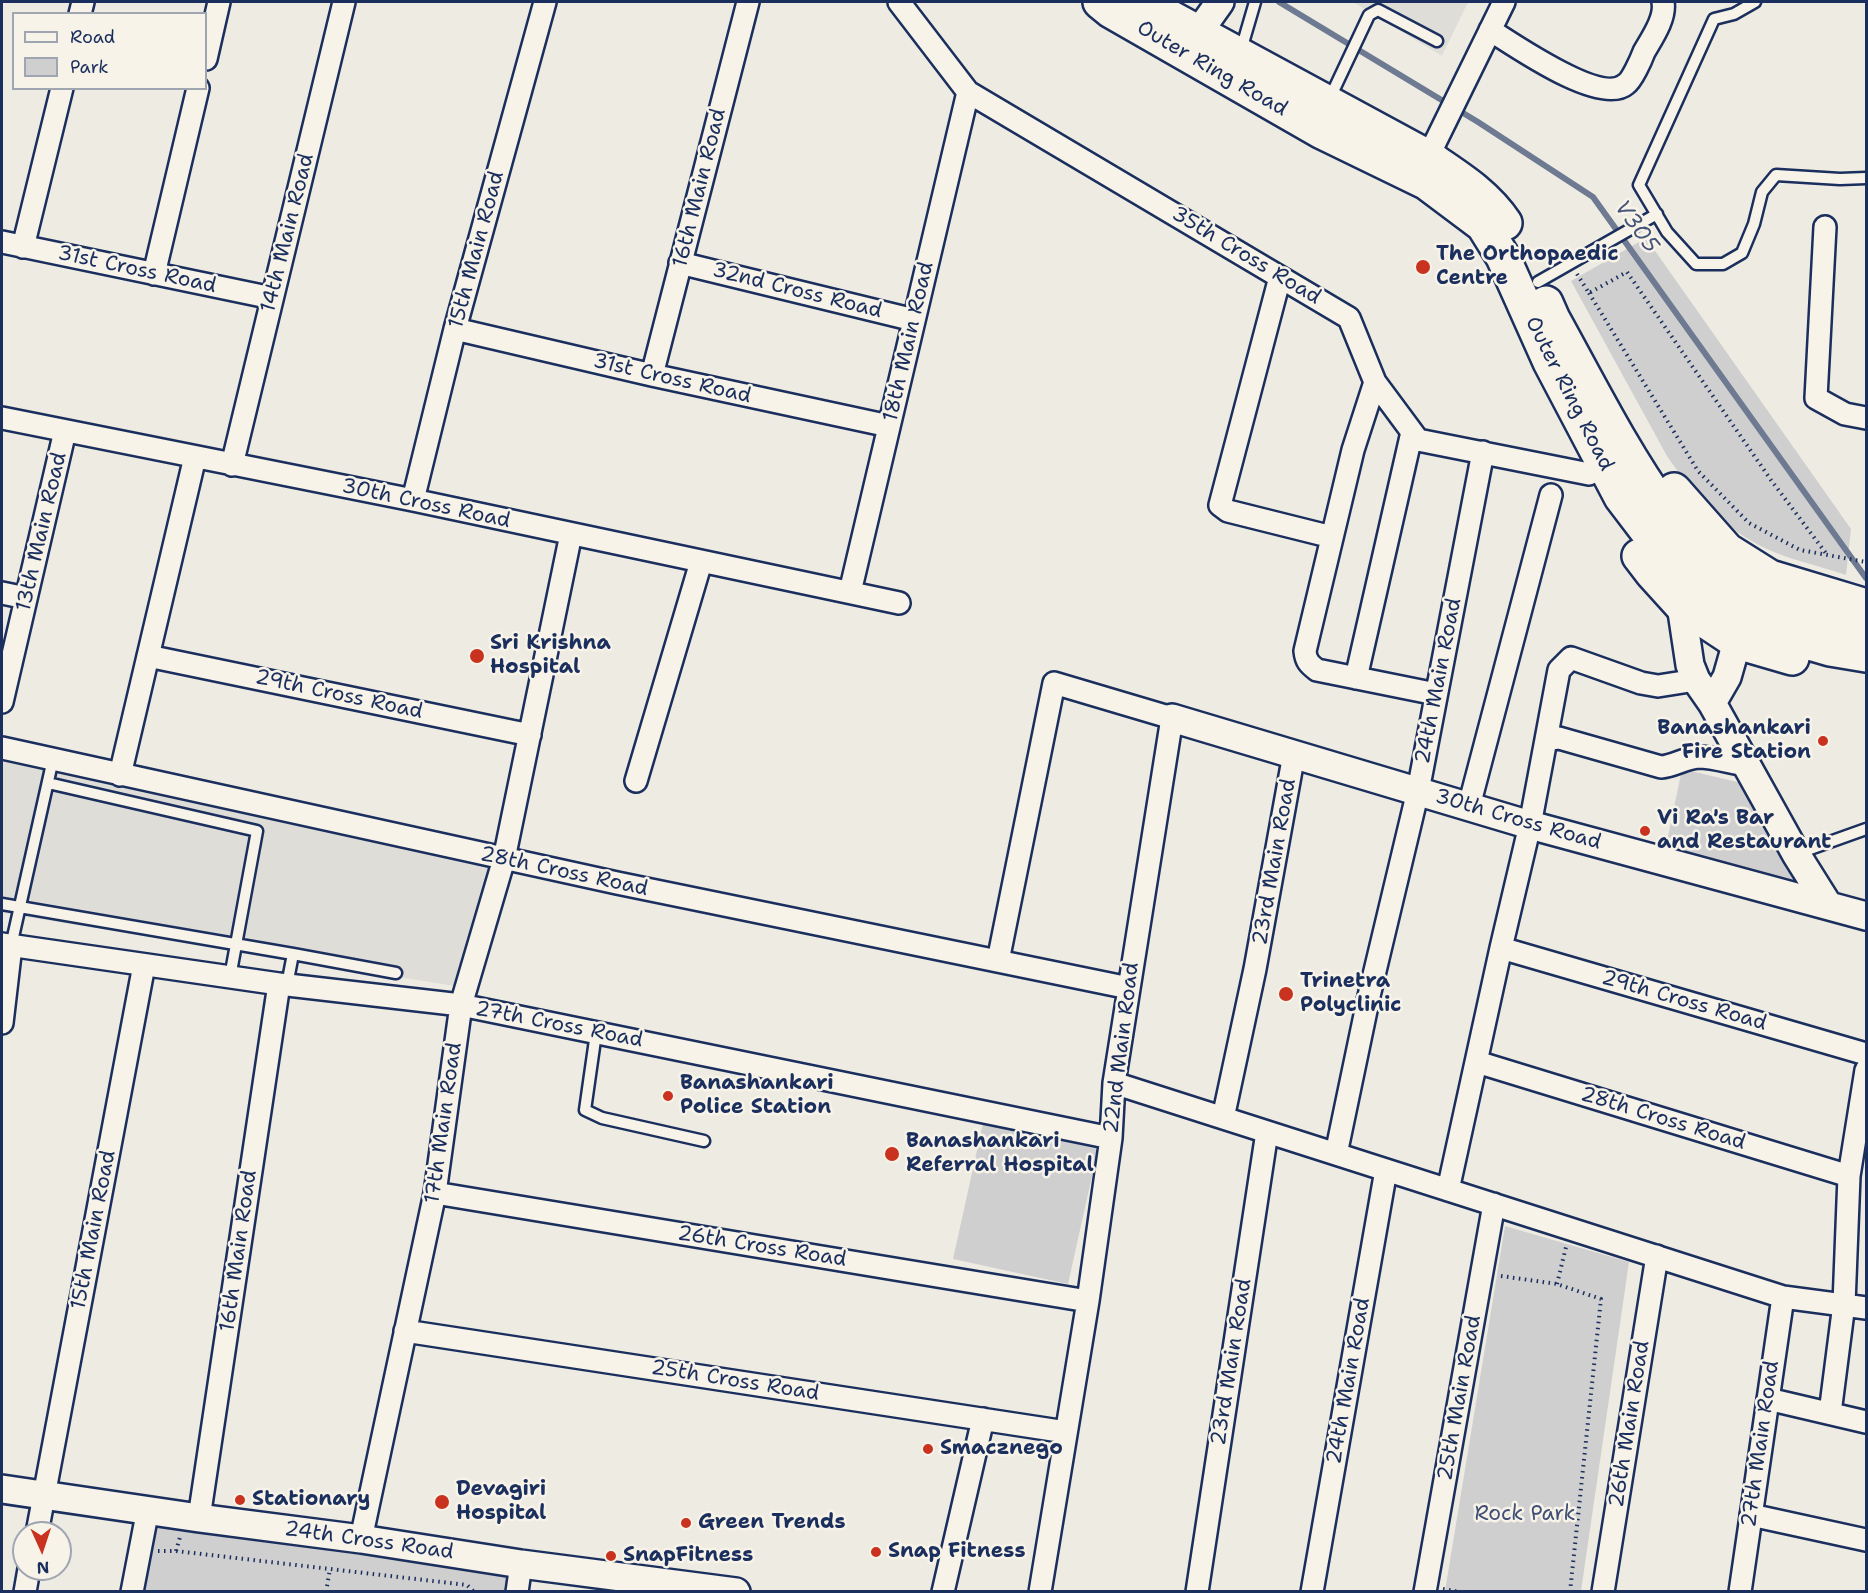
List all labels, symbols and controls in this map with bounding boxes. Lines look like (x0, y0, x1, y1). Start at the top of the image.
legend (12, 12, 207, 90)
street label: Outer Ring Road (1132, 16, 1292, 122)
text: Road (70, 25, 115, 49)
text: Park (70, 55, 109, 79)
street label: 16th Main Road (668, 106, 732, 270)
street label: 14th Main Road (256, 151, 320, 315)
street label: 15th Main Road (444, 169, 510, 331)
water label: V305 (1608, 196, 1664, 258)
street label: 35th Cross Road (1167, 201, 1325, 311)
street label: 31st Cross Road (55, 241, 219, 299)
place label: The Orthopaedic Centre (1436, 242, 1619, 292)
street label: 32nd Cross Road (709, 258, 885, 324)
marker: The Orthopaedic Centre (1414, 258, 1432, 276)
street label: 18th Main Road (878, 260, 940, 424)
street label: Outer Ring Road (1519, 313, 1619, 475)
street label: 31st Cross Road (590, 349, 754, 409)
street label: 13th Main Road (11, 450, 73, 614)
street label: 30th Cross Road (339, 474, 513, 534)
street label: 24th Main Road (1411, 596, 1467, 766)
place label: Sri Krishna Hospital (490, 631, 611, 681)
marker: Sri Krishna Hospital (468, 647, 486, 665)
street label: 29th Cross Road (253, 665, 425, 725)
place label: Banashankari Fire Station (1657, 716, 1811, 766)
marker: Banashankari Fire Station (1816, 734, 1830, 748)
street label: 23rd Main Road (1248, 777, 1302, 947)
street label: 30th Cross Road (1432, 784, 1604, 856)
place label: Vi Ra's Bar and Restaurant (1657, 806, 1831, 856)
marker: Vi Ra's Bar and Restaurant (1638, 824, 1652, 838)
street label: 28th Cross Road (478, 842, 650, 902)
street label: 22nd Main Road (1099, 961, 1145, 1135)
street label: 29th Cross Road (1598, 965, 1770, 1037)
place label: Trinetra Polyclinic (1300, 969, 1401, 1019)
marker: Trinetra Polyclinic (1277, 985, 1295, 1003)
street label: 27th Cross Road (473, 996, 645, 1054)
street label: 17th Main Road (420, 1041, 468, 1205)
place label: Banashankari Police Station (680, 1071, 834, 1121)
street label: 28th Cross Road (1577, 1082, 1749, 1156)
marker: Banashankari Police Station (661, 1089, 675, 1103)
place label: Banashankari Referral Hospital (906, 1129, 1094, 1179)
marker: Banashankari Referral Hospital (883, 1145, 901, 1163)
street label: 15th Main Road (66, 1148, 122, 1312)
street label: 16th Main Road (215, 1169, 263, 1333)
street label: 26th Cross Road (676, 1221, 848, 1273)
street label: 23rd Main Road (1206, 1277, 1258, 1447)
street label: 24th Main Road (1322, 1296, 1376, 1466)
street label: 25th Main Road (1433, 1313, 1487, 1483)
street label: 26th Main Road (1604, 1339, 1656, 1509)
street label: 25th Cross Road (649, 1355, 821, 1407)
street label: 27th Main Road (1737, 1359, 1785, 1529)
place label: Smacznego (940, 1436, 1063, 1462)
marker: Smacznego (921, 1442, 935, 1456)
place label: Devagiri Hospital (456, 1477, 546, 1527)
place label: Stationary (252, 1487, 370, 1513)
marker: Stationary (233, 1493, 247, 1507)
marker: Devagiri Hospital (433, 1493, 451, 1511)
park label: Rock Park (1474, 1502, 1576, 1528)
place label: Green Trends (698, 1510, 845, 1536)
marker: Green Trends (679, 1516, 693, 1530)
street label: 24th Cross Road (283, 1517, 455, 1565)
north arrow (12, 1521, 72, 1581)
place label: Snap Fitness (888, 1539, 1026, 1565)
place label: SnapFitness (623, 1543, 753, 1569)
marker: Snap Fitness (869, 1545, 883, 1559)
marker: SnapFitness (604, 1549, 618, 1563)
text: N (36, 1557, 50, 1578)

